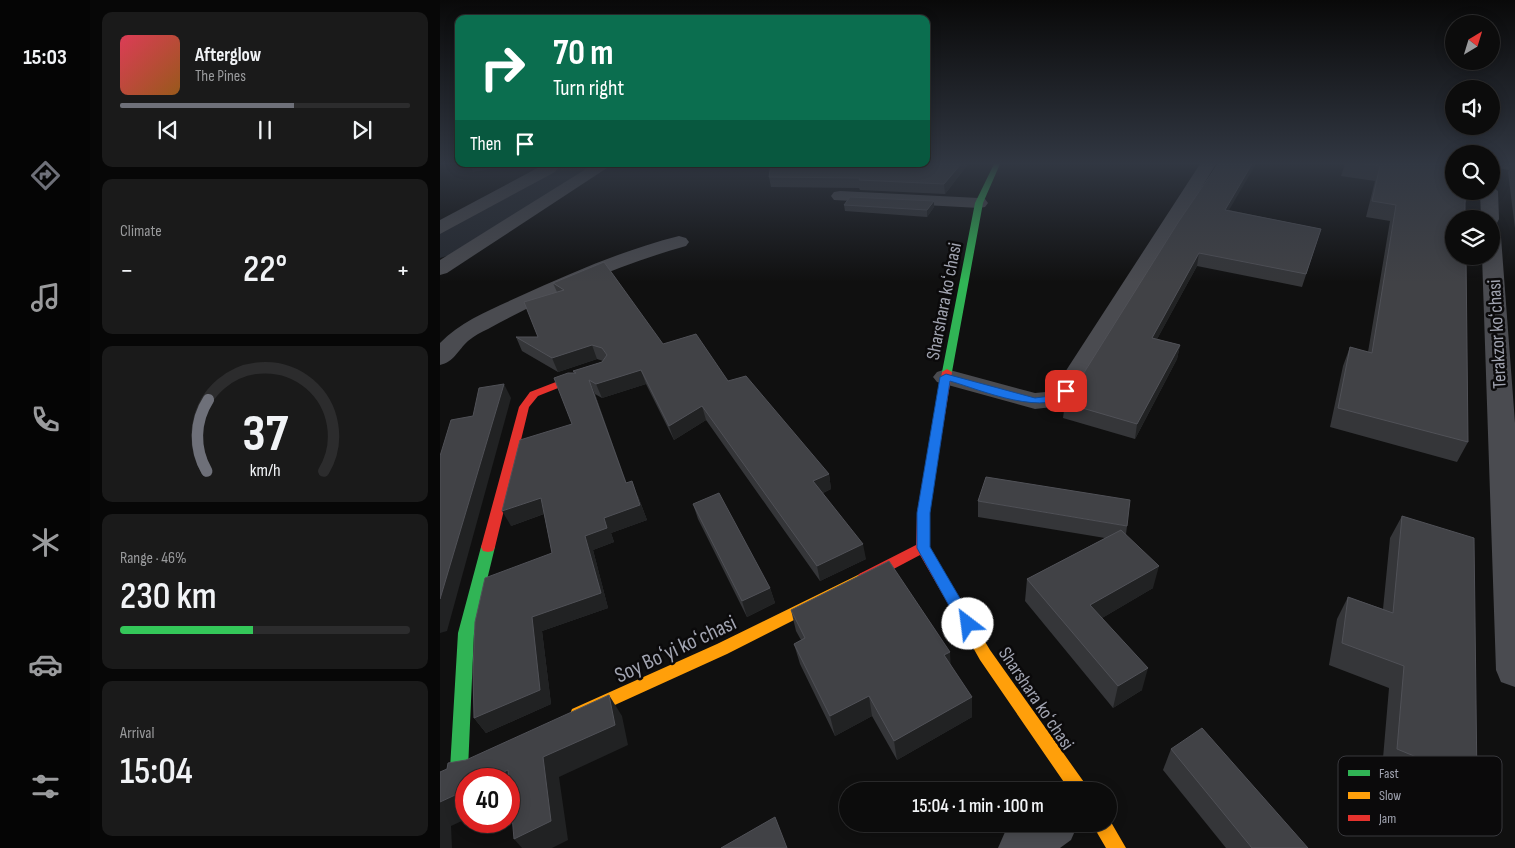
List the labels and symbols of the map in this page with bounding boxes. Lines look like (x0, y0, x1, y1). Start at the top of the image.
north arrow (1445, 15, 1500, 70)
street label: Sharshara koʻchasi (922, 241, 967, 362)
street label: Terakzor koʻchasi (1483, 279, 1512, 389)
pin (1045, 370, 1087, 412)
position arrow (941, 597, 993, 649)
street label: Soy Boʻyi koʻchasi (611, 609, 741, 689)
street label: Sharshara koʻchasi (993, 643, 1079, 755)
legend (1338, 756, 1502, 836)
text: Fast (1379, 765, 1399, 782)
speed limit sign: 40 (455, 768, 520, 833)
text: Slow (1379, 787, 1401, 804)
text: Jam (1378, 810, 1396, 827)

